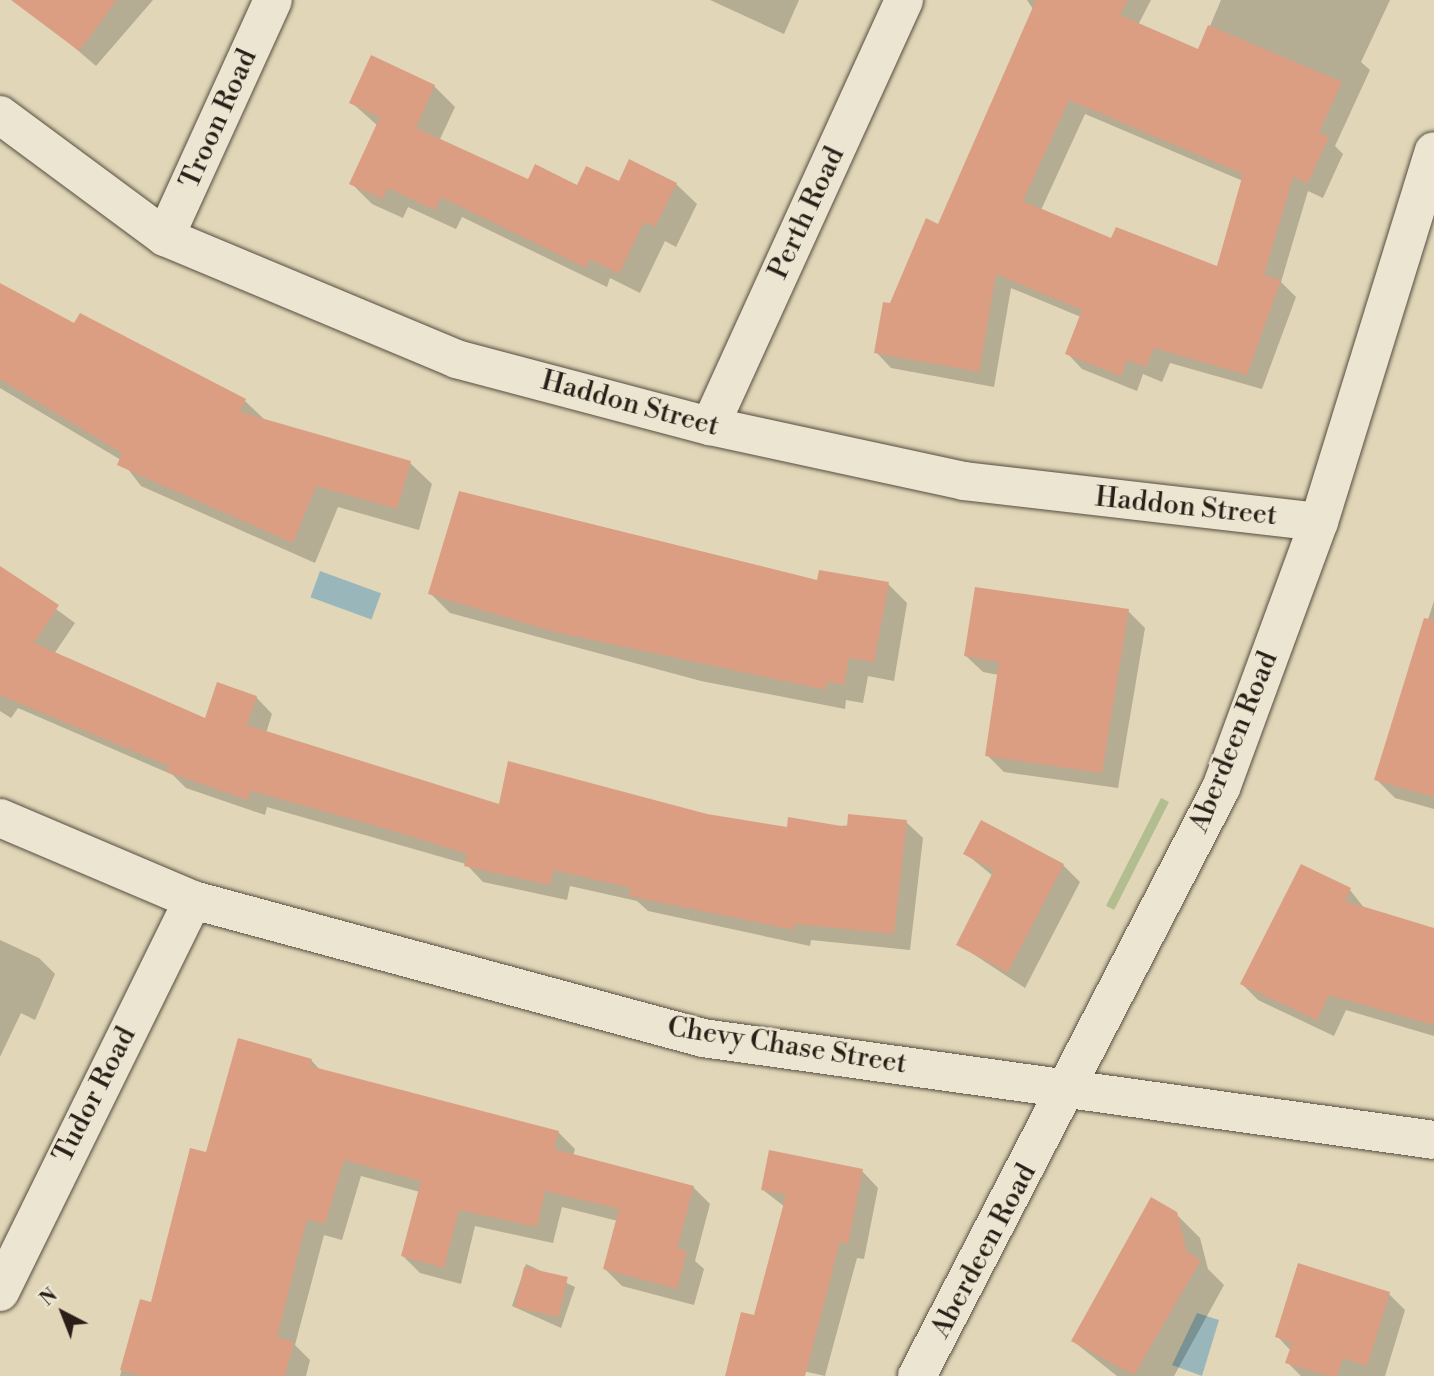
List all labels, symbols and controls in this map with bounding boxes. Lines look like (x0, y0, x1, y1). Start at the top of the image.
street label: Troon Road (173, 44, 265, 194)
street label: Perth Road (762, 142, 852, 284)
street label: Haddon Street (537, 364, 723, 444)
street label: Haddon Street (1093, 481, 1279, 533)
street label: Aberdeen Road (1182, 647, 1286, 837)
street label: Chevy Chase Street (665, 1011, 909, 1081)
street label: Tudor Road (46, 1022, 144, 1168)
street label: Aberdeen Road (924, 1158, 1044, 1344)
north arrow (28, 1278, 98, 1348)
text: N (35, 1283, 63, 1311)

